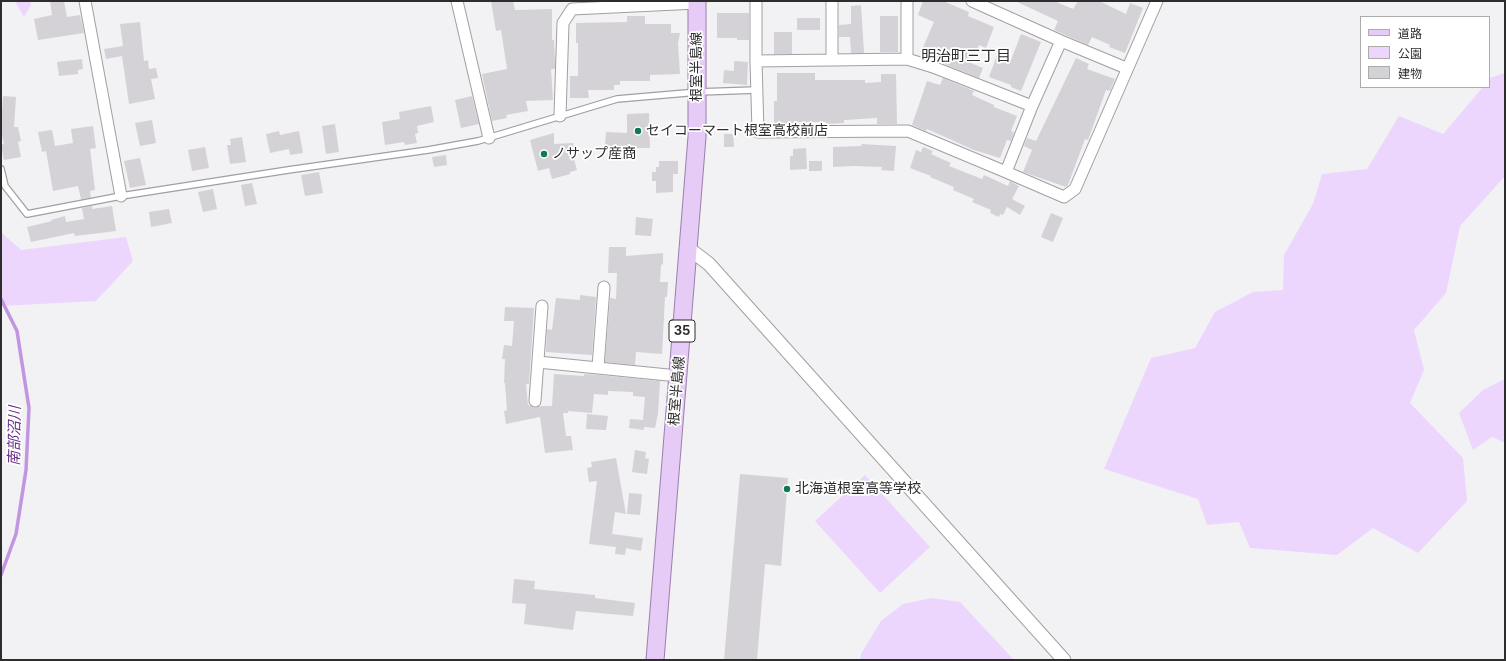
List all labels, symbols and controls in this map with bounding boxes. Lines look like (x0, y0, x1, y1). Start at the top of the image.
legend (1360, 16, 1490, 88)
text: 道路 (1398, 26, 1422, 41)
street label: 根室半島線 (689, 32, 705, 102)
text: 公園 (1398, 46, 1422, 61)
district label: 明治町三丁目 (921, 47, 1011, 65)
text: 建物 (1398, 66, 1422, 81)
place label: セイコーマート根室高校前店 (646, 123, 828, 139)
marker: セイコーマート根室高校前店 (633, 126, 643, 136)
place label: ノサップ産商 (552, 146, 636, 162)
marker: ノサップ産商 (539, 149, 549, 159)
road number: 35 (669, 320, 695, 342)
street label: 根室半島線 (666, 355, 688, 427)
water label: 南部沼川 (5, 406, 25, 466)
place label: 北海道根室高等学校 (795, 481, 921, 497)
marker: 北海道根室高等学校 (782, 484, 792, 494)

